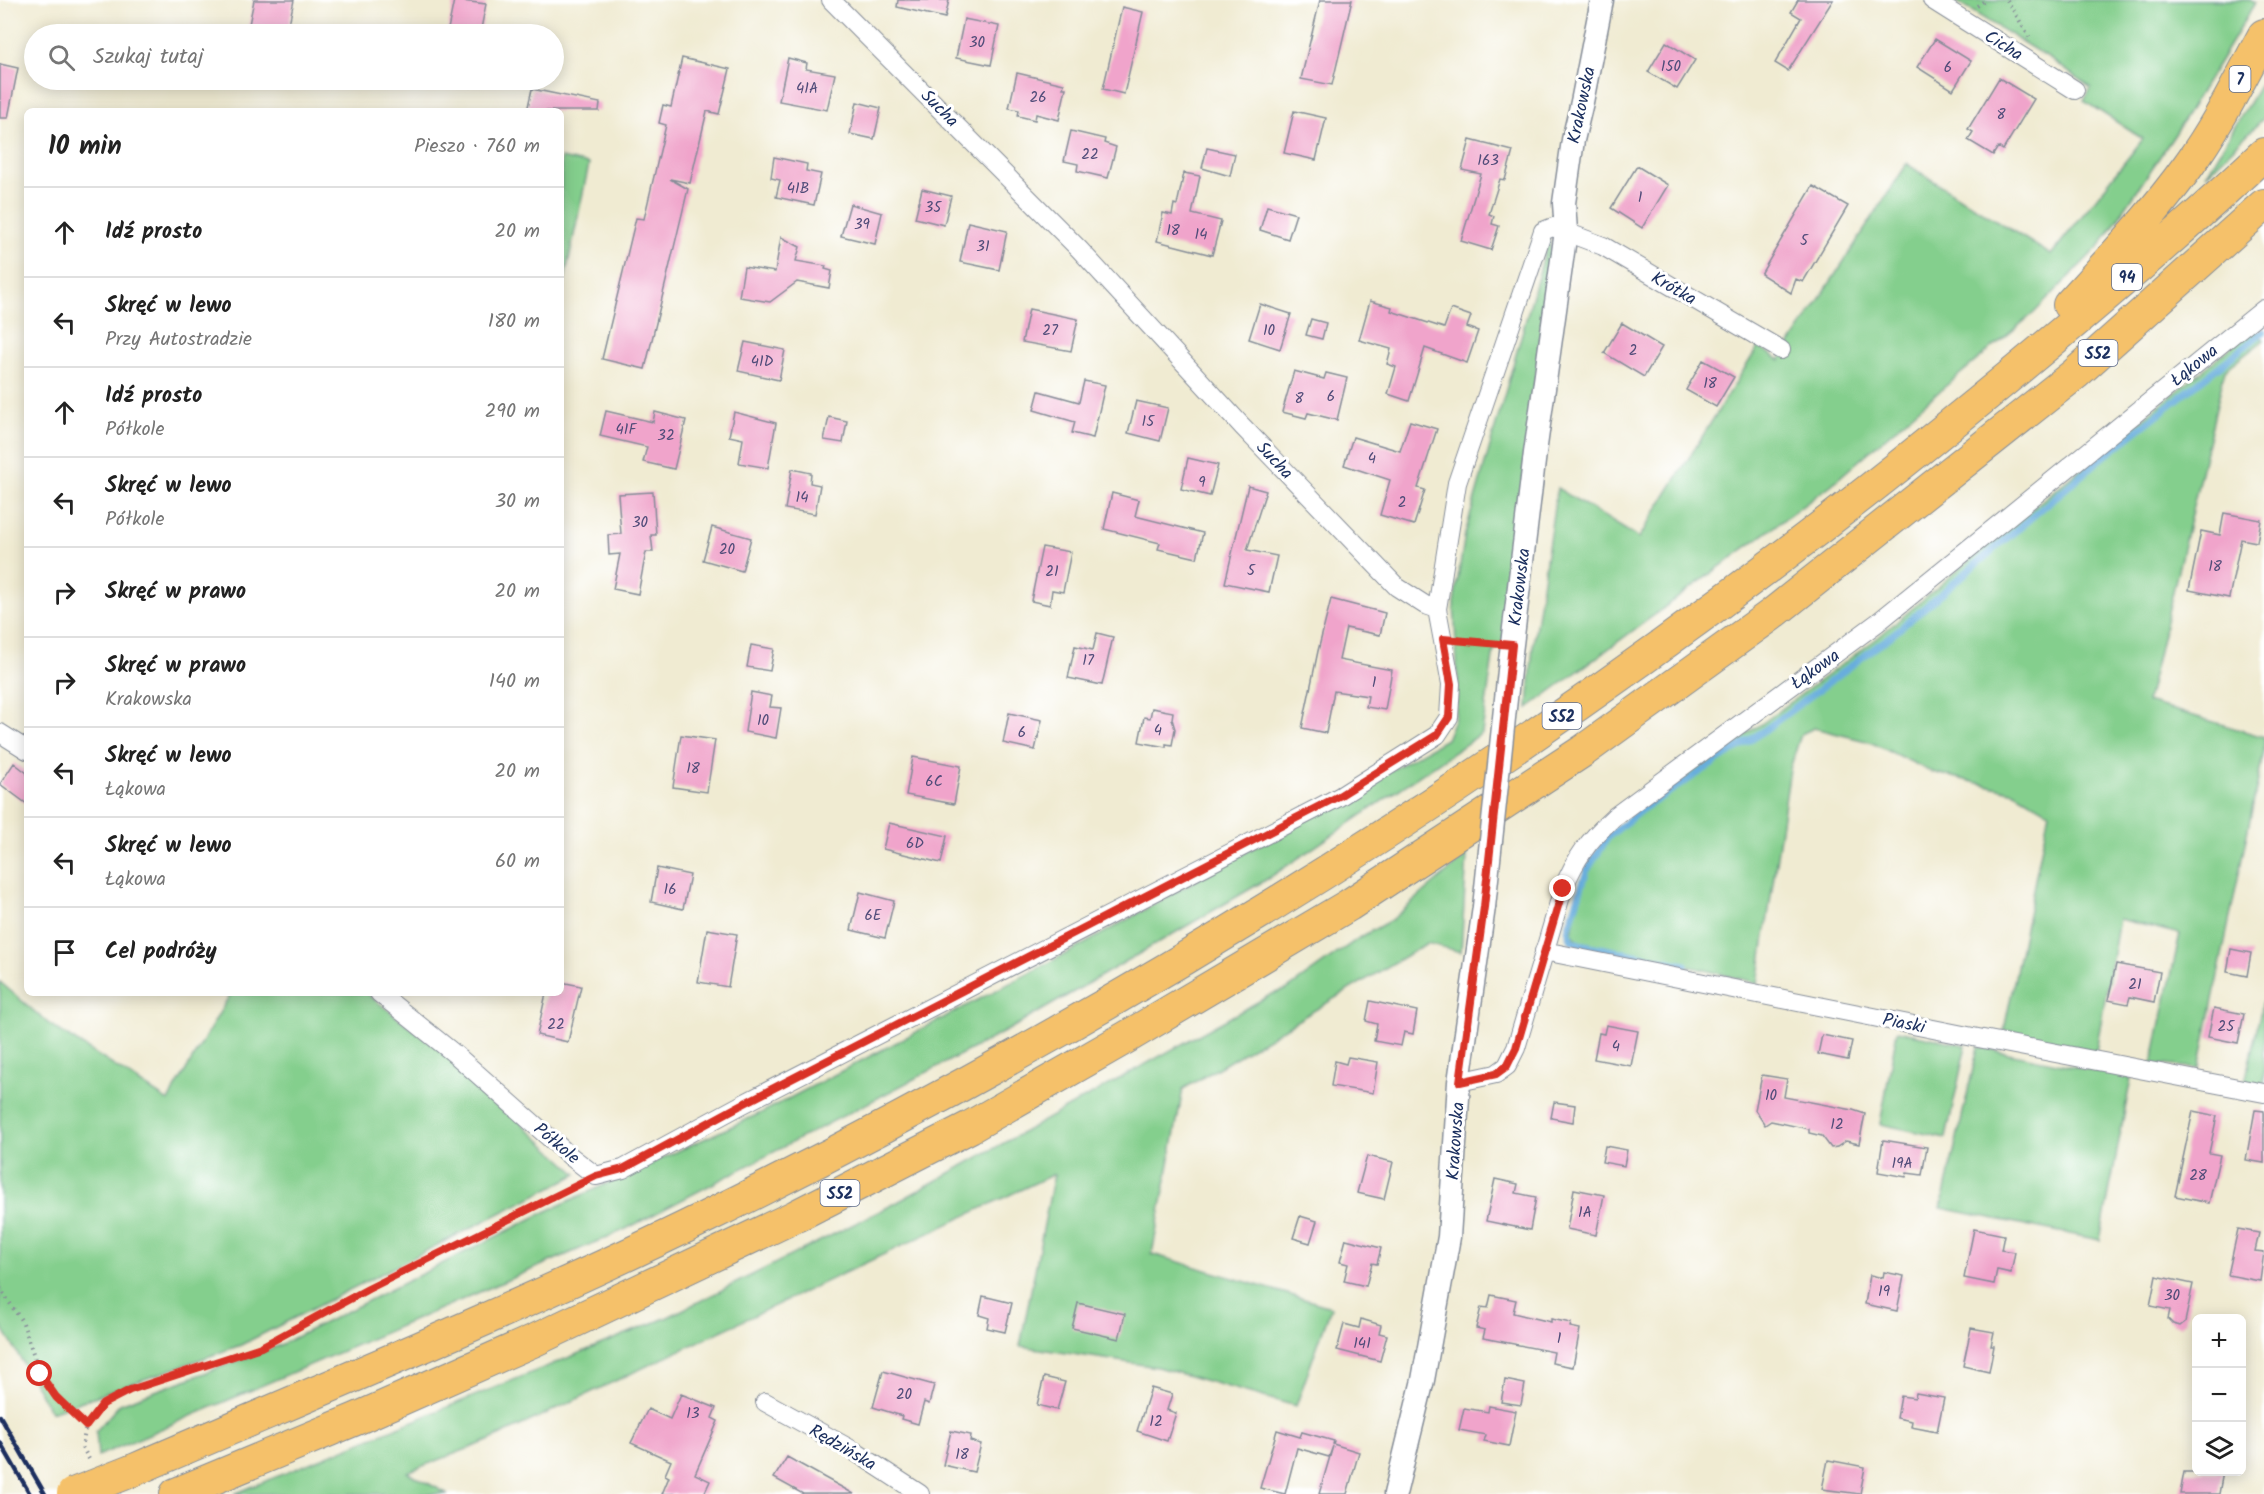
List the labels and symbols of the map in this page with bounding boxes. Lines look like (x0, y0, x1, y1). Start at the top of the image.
street label: Cicha (1978, 23, 2028, 69)
house number: 30 (969, 31, 986, 55)
house number: 150 (1661, 55, 1682, 79)
house number: 6 (1944, 56, 1952, 80)
street label: Krakowska (1560, 64, 1605, 147)
road number: 7 (2230, 66, 2250, 92)
house number: 41A (796, 77, 818, 101)
street label: Sucha (913, 83, 965, 135)
house number: 26 (1029, 86, 1047, 110)
house number: 8 (1996, 103, 2006, 127)
house number: 22 (1081, 143, 1099, 167)
house number: 163 (1477, 149, 1499, 173)
house number: 41B (787, 177, 809, 201)
house number: 1 (1638, 186, 1643, 210)
house number: 35 (925, 196, 942, 220)
house number: 39 (854, 213, 871, 237)
house number: 18 (1166, 219, 1181, 243)
house number: 14 (1195, 223, 1207, 247)
house number: 5 (1800, 229, 1809, 253)
house number: 31 (976, 235, 990, 259)
road number: 94 (2112, 264, 2142, 290)
street label: Krótka (1645, 265, 1702, 314)
house number: 27 (1042, 319, 1059, 343)
house number: 10 (1263, 319, 1276, 343)
street label: Łąkowa (2164, 338, 2225, 395)
house number: 2 (1629, 339, 1637, 363)
road number: S52 (2078, 340, 2118, 366)
house number: 41D (751, 350, 774, 374)
house number: 18 (1703, 372, 1718, 396)
house number: 6 (1327, 385, 1335, 409)
house number: 8 (1294, 387, 1304, 411)
house number: 15 (1142, 410, 1155, 434)
house number: 41F (616, 418, 638, 442)
house number: 32 (657, 424, 675, 448)
street label: Sucha (1248, 435, 1300, 487)
house number: 4 (1368, 447, 1376, 471)
house number: 9 (1198, 471, 1206, 495)
house number: 14 (796, 486, 808, 510)
house number: 2 (1398, 491, 1406, 515)
house number: 30 (632, 511, 649, 535)
house number: 20 (719, 538, 736, 562)
street label: Krakowska (1501, 547, 1540, 628)
house number: 18 (2208, 555, 2223, 579)
house number: 5 (1247, 559, 1256, 583)
house number: 21 (1045, 560, 1059, 584)
street label: Łąkowa (1785, 642, 1847, 698)
house number: 17 (1082, 649, 1095, 673)
house number: 1 (1372, 671, 1377, 695)
road number: S52 (1542, 703, 1582, 729)
house number: 10 (757, 709, 770, 733)
house number: 4 (1154, 719, 1162, 743)
house number: 6 (1018, 721, 1026, 745)
house number: 18 (686, 757, 701, 781)
house number: 6C (925, 770, 943, 794)
house number: 6D (906, 832, 924, 856)
route end (1549, 875, 1575, 901)
house number: 16 (663, 878, 677, 902)
house number: 6E (864, 904, 883, 928)
house number: 21 (2128, 973, 2142, 997)
street label: Piaski (1880, 1006, 1928, 1043)
house number: 22 (547, 1013, 565, 1037)
house number: 25 (2218, 1015, 2235, 1039)
house number: 4 (1612, 1035, 1620, 1059)
house number: 10 (1765, 1084, 1778, 1108)
street label: Krakowska (1439, 1101, 1474, 1181)
house number: 12 (1830, 1113, 1844, 1137)
street label: Półkole (526, 1116, 586, 1172)
house number: 19A (1891, 1152, 1913, 1176)
house number: 28 (2189, 1164, 2208, 1188)
road number: S52 (820, 1180, 860, 1206)
house number: 1A (1578, 1201, 1592, 1225)
house number: 19 (1878, 1280, 1891, 1304)
house number: 30 (2164, 1284, 2181, 1308)
house number: 1 (1557, 1327, 1562, 1351)
house number: 141 (1353, 1332, 1371, 1356)
route start (26, 1360, 52, 1386)
house number: 20 (896, 1383, 913, 1407)
house number: 13 (686, 1402, 700, 1426)
house number: 12 (1149, 1410, 1163, 1434)
street label: Rędzińska (803, 1417, 881, 1479)
house number: 18 (955, 1443, 970, 1467)

